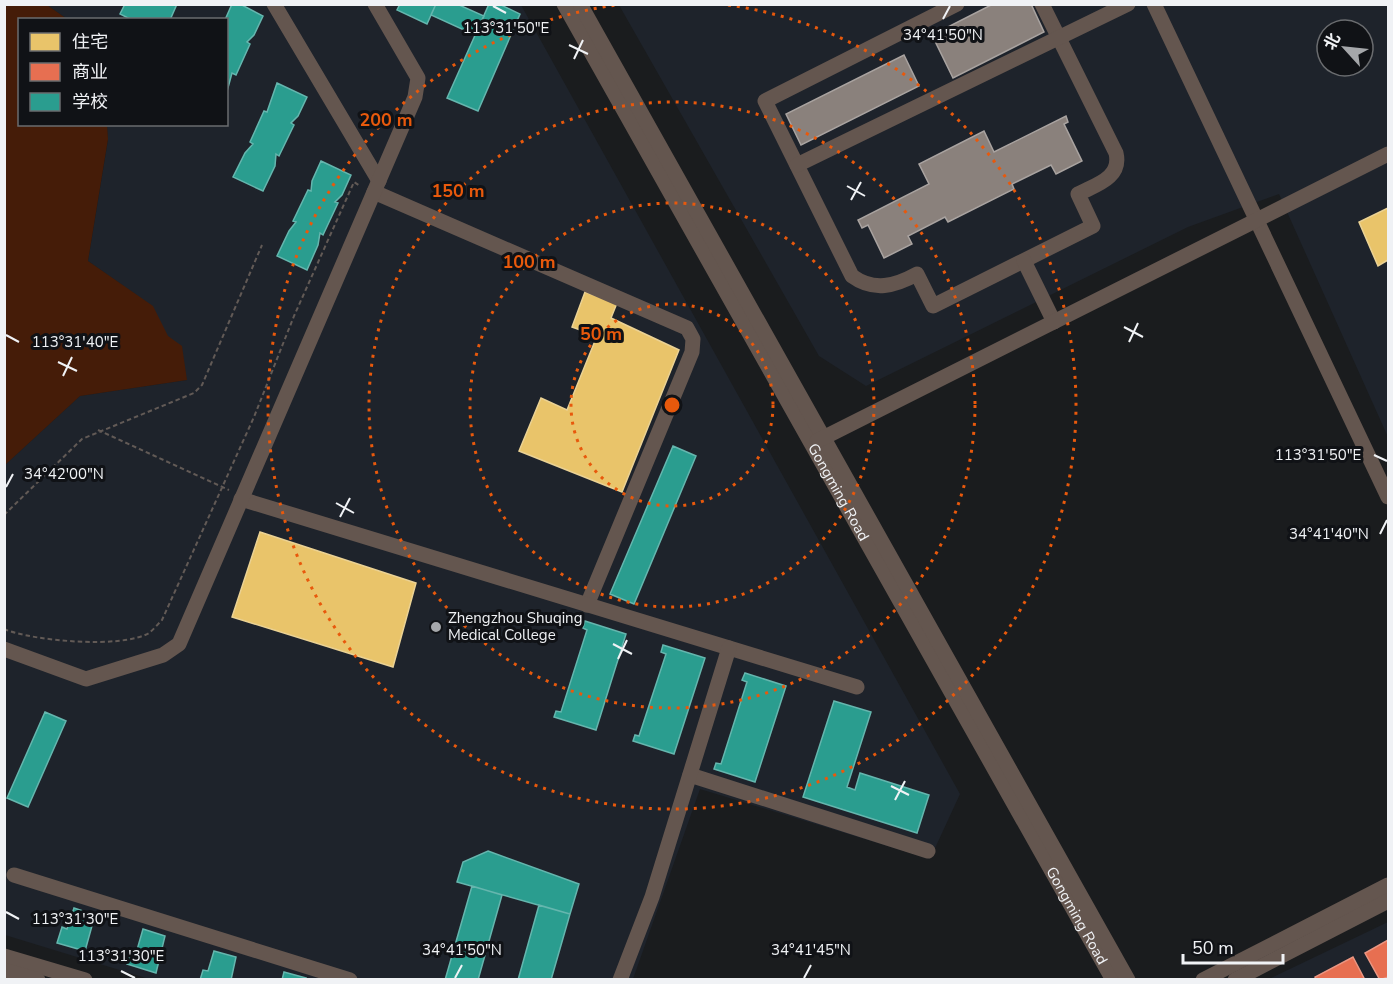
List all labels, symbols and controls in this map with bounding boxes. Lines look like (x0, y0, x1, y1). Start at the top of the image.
legend (18, 18, 228, 126)
text: 113°31'50"E (463, 18, 549, 38)
north arrow (1315, 18, 1375, 78)
text: 34°41'50"N (903, 25, 983, 45)
text: 住宅 (72, 30, 108, 54)
text: 北 (1319, 30, 1346, 54)
text: 商业 (72, 60, 108, 84)
text: 学校 (72, 90, 108, 114)
text: 200 m (359, 108, 413, 132)
text: 150 m (431, 179, 485, 203)
text: 100 m (502, 250, 556, 274)
text: 50 m (580, 322, 622, 346)
text: 113°31'40"E (32, 332, 118, 352)
centre of rings (662, 395, 682, 415)
street label: Gongming Road (803, 440, 874, 544)
text: 113°31'50"E (1275, 445, 1361, 465)
text: 34°42'00"N (24, 464, 104, 484)
text: 34°41'40"N (1289, 524, 1369, 544)
place label: Zhengzhou Shuqing Medical College (448, 608, 582, 645)
marker: Zhengzhou Shuqing Medical College (429, 620, 443, 634)
street label: Gongming Road (1041, 863, 1112, 968)
text: 113°31'30"E (32, 909, 118, 929)
scale bar (1183, 927, 1284, 965)
text: 50 m (1192, 936, 1234, 960)
text: 34°41'50"N (422, 940, 502, 960)
text: 34°41'45"N (771, 940, 851, 960)
text: 113°31'30"E (78, 946, 164, 966)

